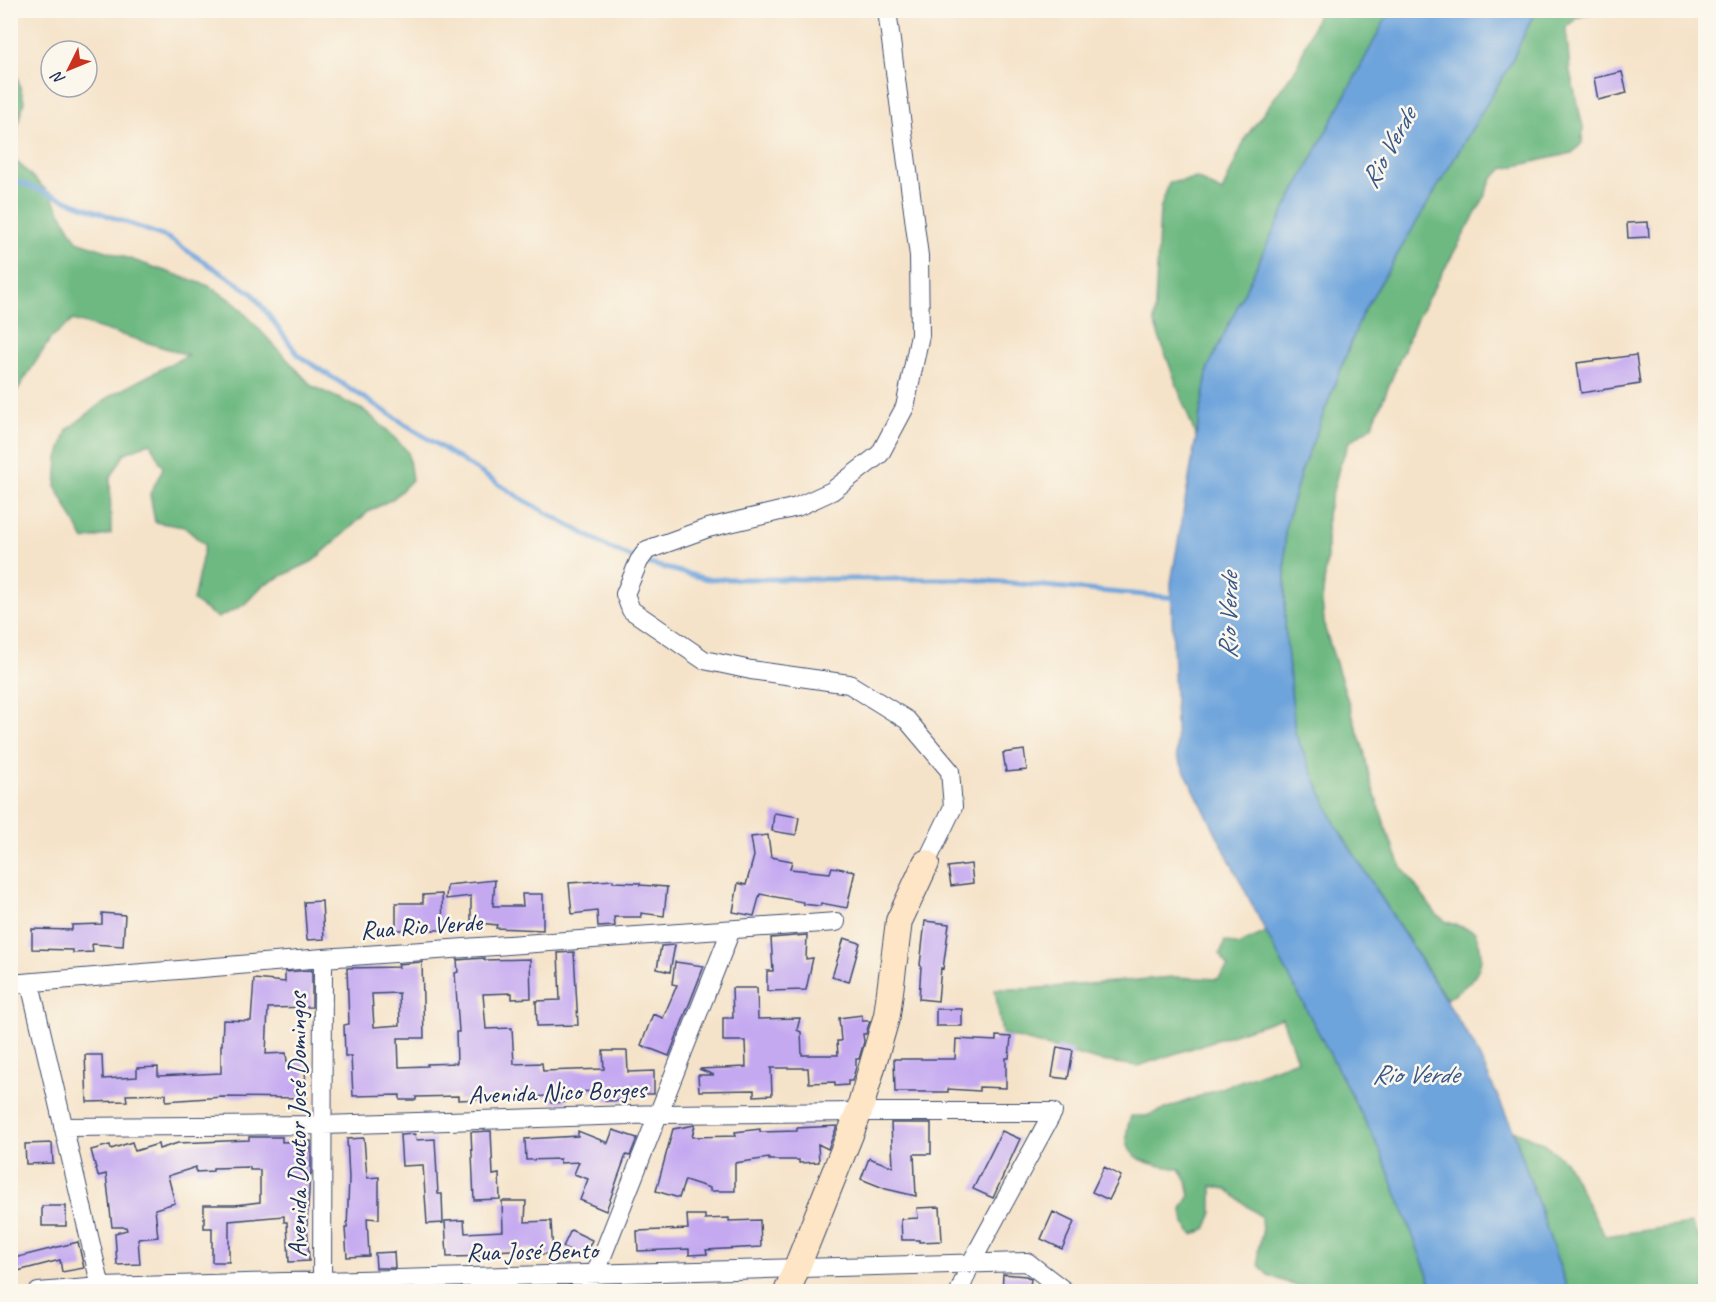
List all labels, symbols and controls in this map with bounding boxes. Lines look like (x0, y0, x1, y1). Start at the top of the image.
north arrow (39, 39, 99, 99)
text: N (46, 66, 69, 89)
water label: Rio Verde (1352, 98, 1426, 194)
water label: Rio Verde (1210, 569, 1246, 659)
street label: Rua Rio Verde (359, 905, 484, 947)
street label: Avenida Doutor José Domingos (281, 991, 314, 1257)
water label: Rio Verde (1372, 1057, 1462, 1091)
street label: Avenida Nico Borges (468, 1072, 649, 1112)
street label: Rua José Bento (466, 1233, 601, 1269)

